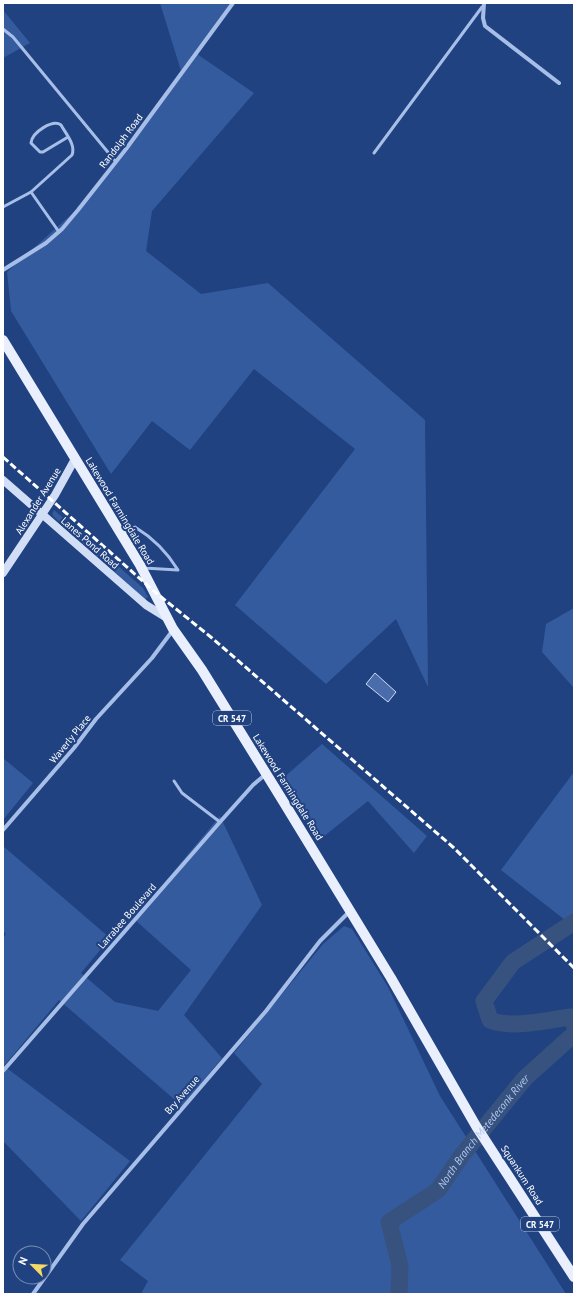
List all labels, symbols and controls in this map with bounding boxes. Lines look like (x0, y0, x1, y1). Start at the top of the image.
street label: Randolph Road (96, 111, 146, 171)
street label: Lakewood Farmingdale Road (83, 455, 157, 567)
street label: Alexander Avenue (12, 465, 64, 537)
street label: Lanes Pond Road (58, 514, 122, 572)
road number: CR 547 (213, 711, 251, 725)
street label: Waverly Place (46, 712, 94, 766)
street label: Lakewood Farmingdale Road (250, 731, 326, 843)
street label: Larrabee Boulevard (95, 881, 159, 951)
water label: North Branch Metedeconk River (434, 1070, 533, 1191)
street label: Bry Avenue (162, 1073, 202, 1117)
street label: Squankum Road (498, 1143, 546, 1207)
road number: CR 547 (521, 1217, 559, 1231)
north arrow (12, 1245, 52, 1285)
text: N (15, 1255, 31, 1267)

